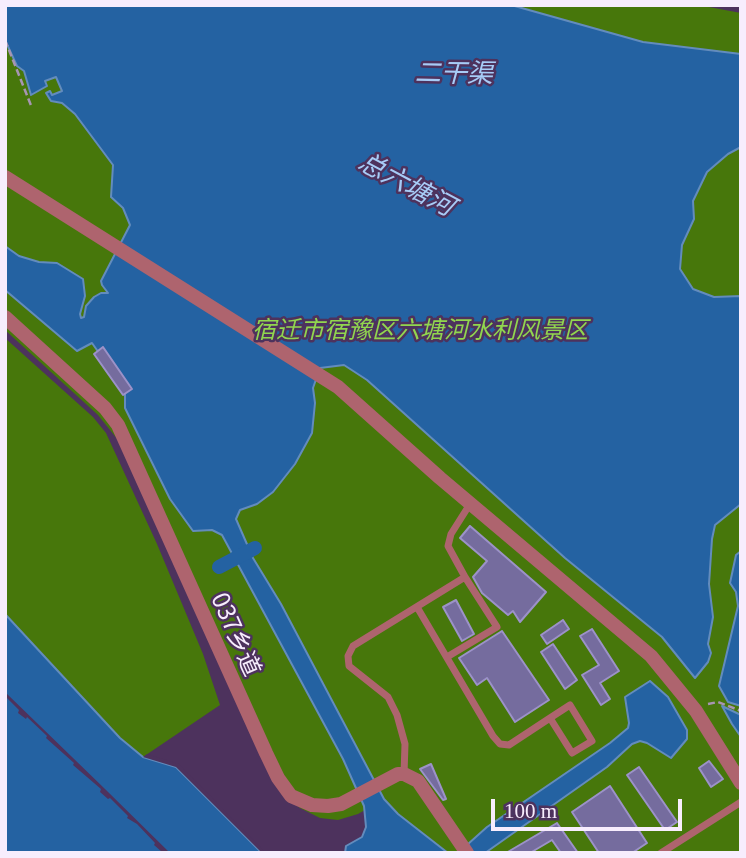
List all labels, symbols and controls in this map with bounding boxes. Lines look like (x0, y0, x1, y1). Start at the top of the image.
water label: 二干渠 (415, 56, 493, 88)
water label: 总六塘河 (354, 145, 460, 221)
park label: 宿迁市宿豫区六塘河水利风景区 (252, 315, 588, 343)
street label: 037乡道 (206, 588, 268, 680)
scale bar (494, 784, 685, 828)
text: 100 m (504, 799, 557, 823)

